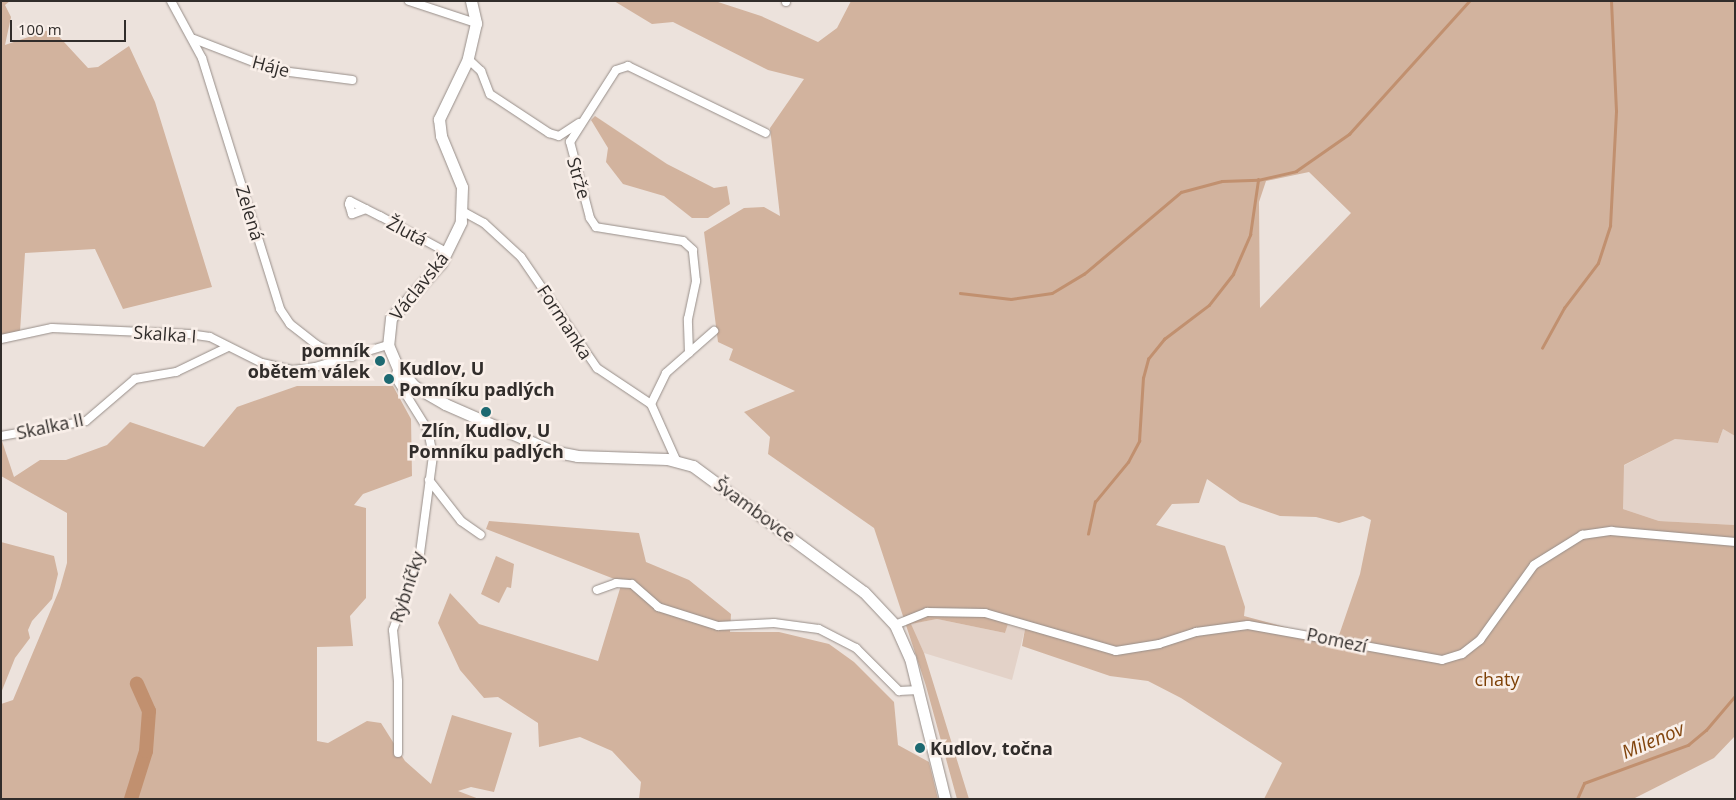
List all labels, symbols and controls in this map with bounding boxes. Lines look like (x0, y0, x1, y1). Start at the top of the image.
scale bar (12, 10, 129, 42)
text: 100 m (18, 19, 62, 39)
street label: Háje (250, 51, 292, 81)
street label: Strže (563, 155, 595, 201)
street label: Zelená (231, 183, 269, 243)
street label: Žlutá (383, 212, 431, 250)
street label: Václavská (385, 248, 453, 324)
street label: Formanka (533, 281, 597, 363)
street label: Skalka I (133, 321, 197, 347)
place label: pomník obětem válek (248, 340, 370, 382)
marker: pomník obětem válek (374, 355, 386, 367)
place label: Kudlov, U Pomníku padlých (399, 358, 555, 400)
marker: Kudlov, U Pomníku padlých (383, 373, 395, 385)
marker: Zlín, Kudlov, U Pomníku padlých (480, 406, 492, 418)
street label: Skalka II (14, 408, 86, 444)
place label: Zlín, Kudlov, U Pomníku padlých (408, 420, 564, 462)
street label: Švambovce (710, 473, 800, 547)
street label: Rybníčky (385, 549, 429, 625)
street label: Pomezí (1305, 623, 1369, 657)
park label: chaty (1474, 668, 1520, 690)
water label: Milenov (1618, 718, 1688, 764)
place label: Kudlov, točna (930, 737, 1053, 759)
marker: Kudlov, točna (914, 742, 926, 754)

